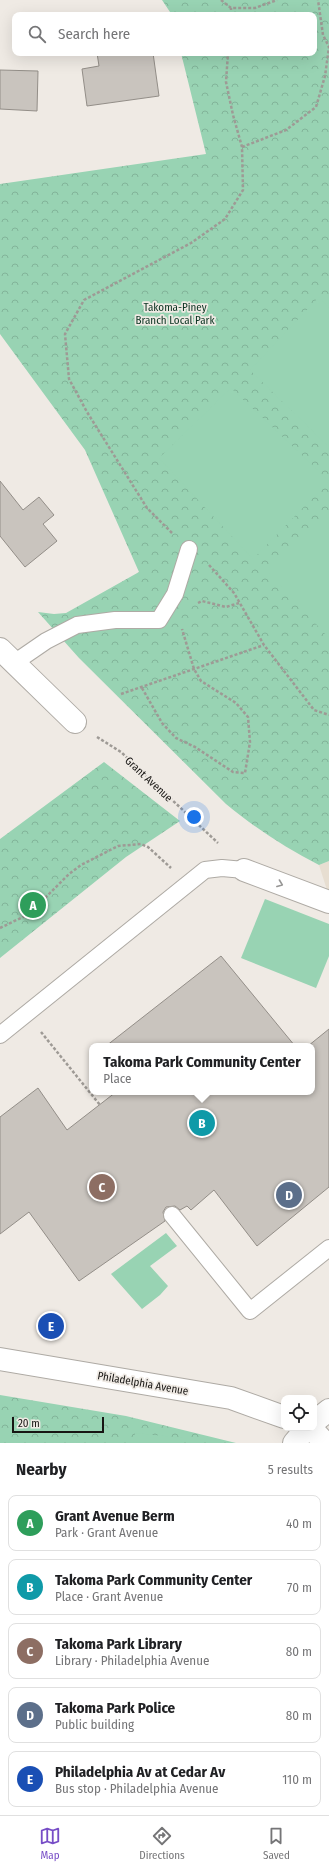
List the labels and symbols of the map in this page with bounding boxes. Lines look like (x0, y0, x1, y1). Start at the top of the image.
park label: Takoma-Piney Branch Local Park (135, 301, 215, 327)
street label: Grant Avenue (122, 754, 175, 805)
your location (184, 807, 204, 827)
one-way arrow (277, 879, 284, 887)
pin: A (20, 890, 46, 920)
pin: B (189, 1108, 215, 1138)
pin: C (89, 1172, 115, 1202)
pin: D (276, 1180, 302, 1210)
pin: E (38, 1311, 64, 1341)
street label: Philadelphia Avenue (96, 1369, 189, 1398)
scale bar (12, 1415, 104, 1434)

